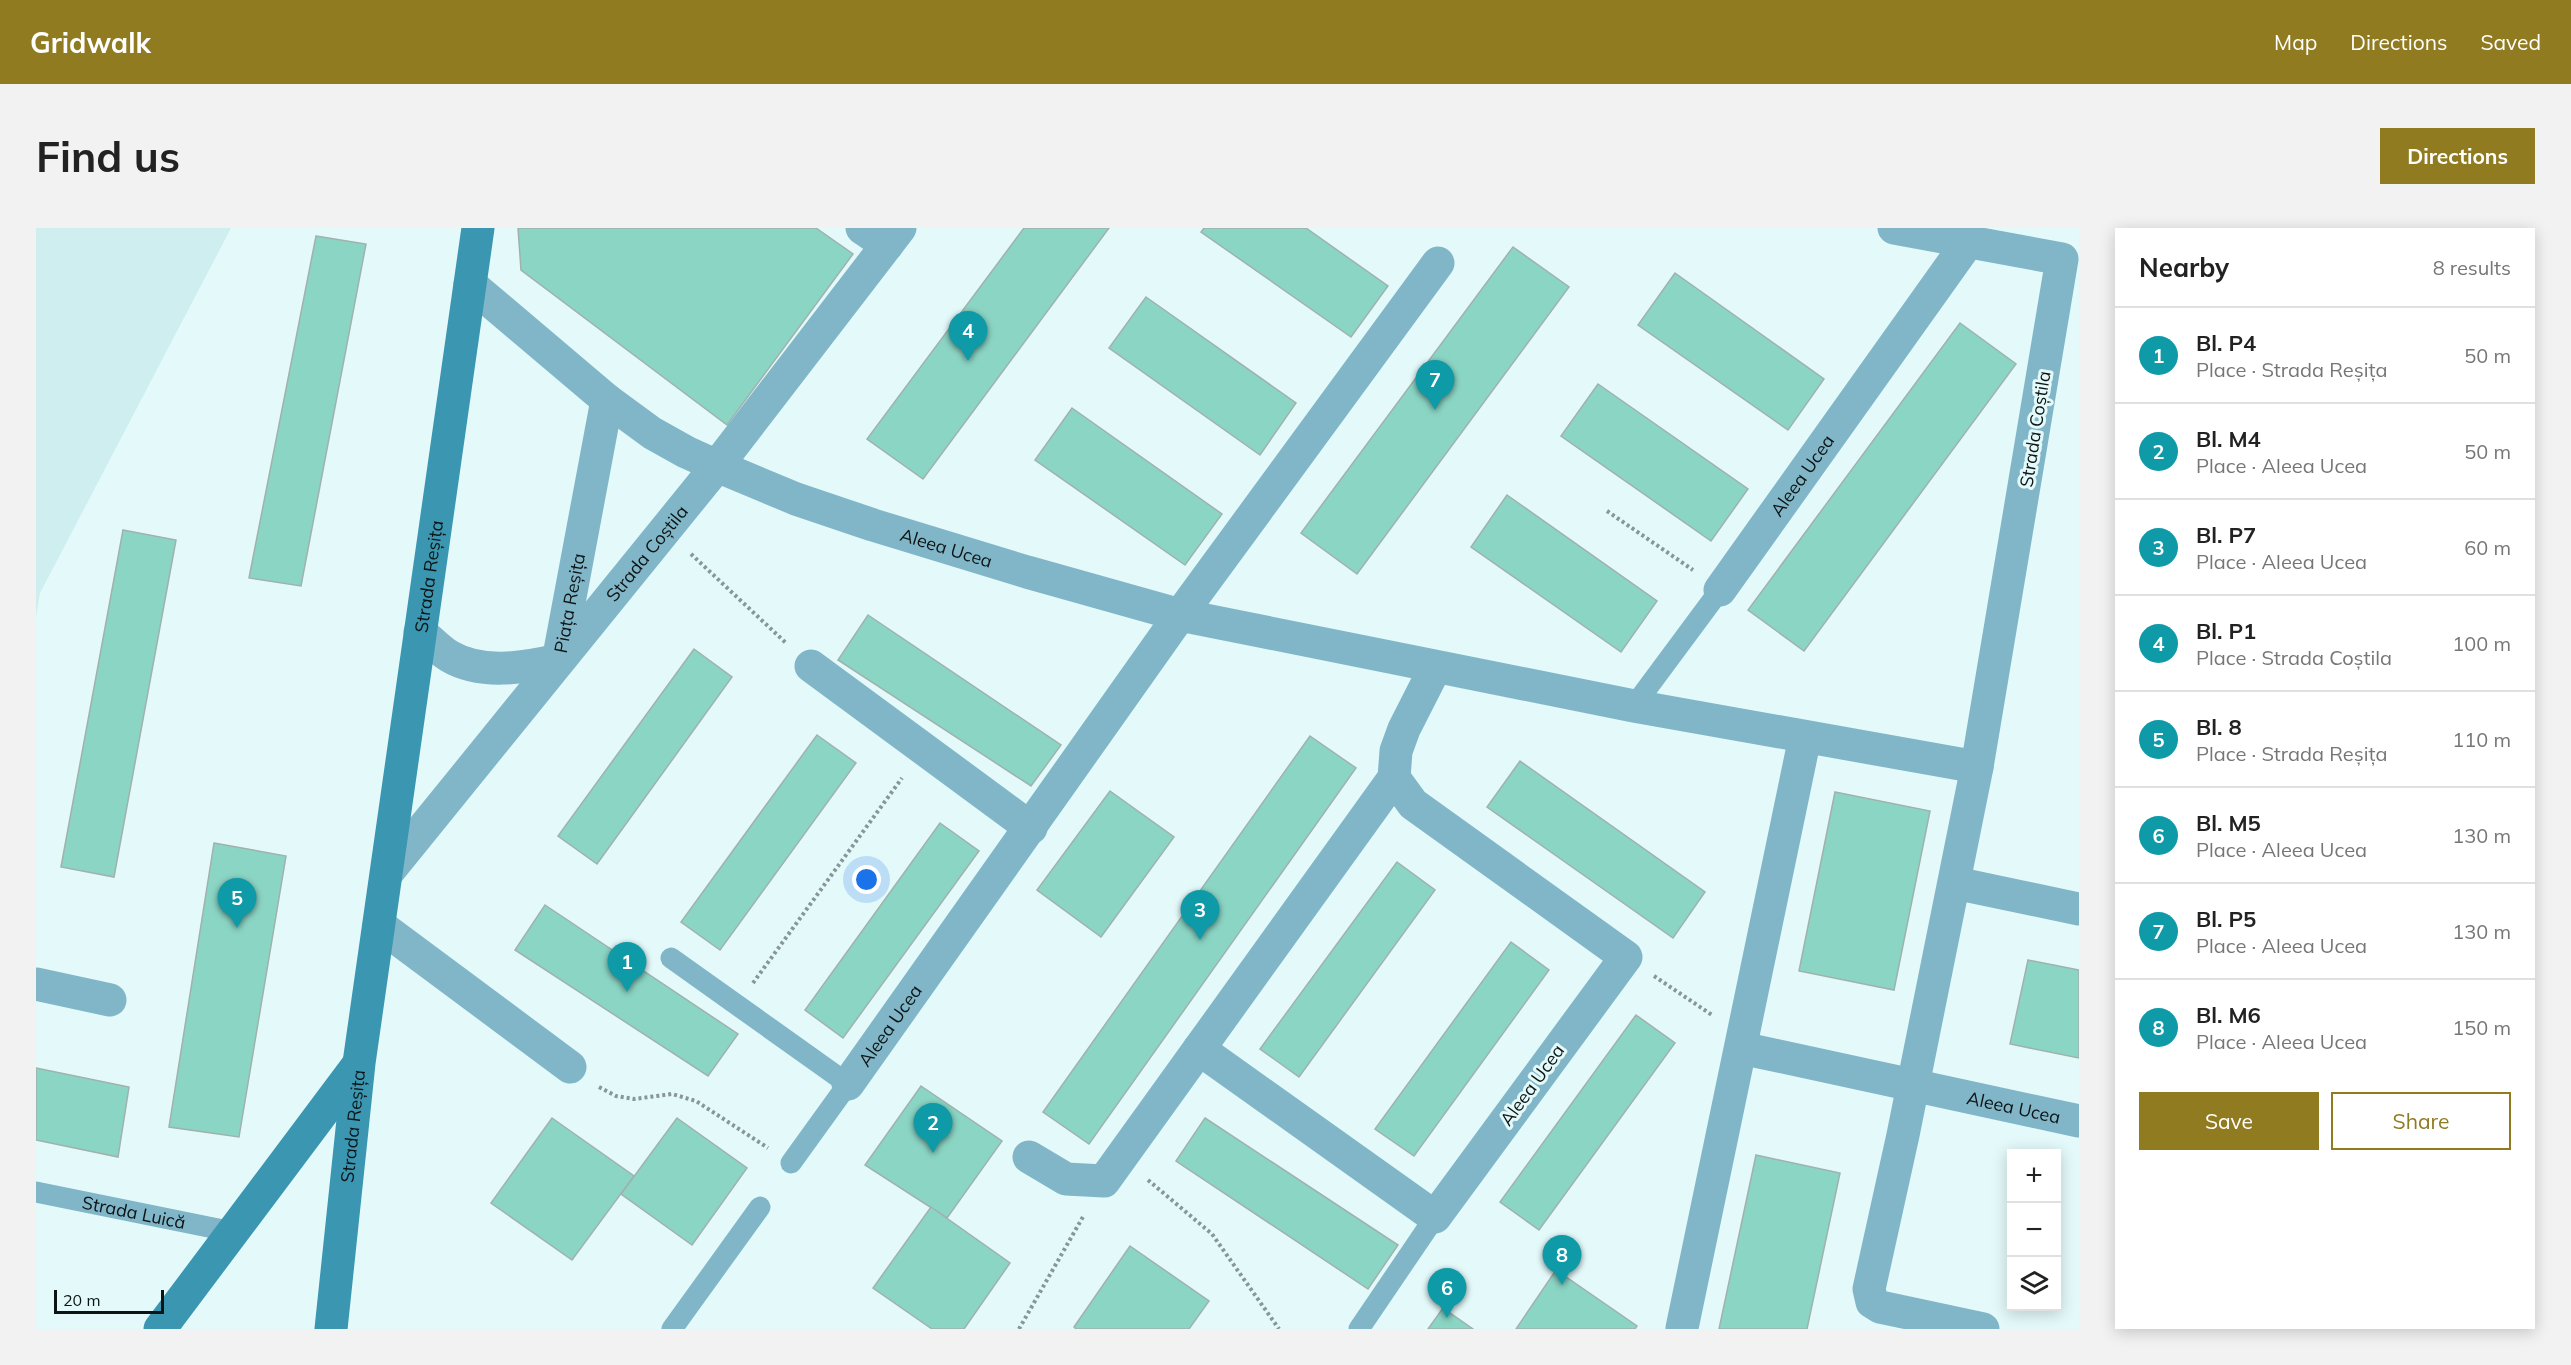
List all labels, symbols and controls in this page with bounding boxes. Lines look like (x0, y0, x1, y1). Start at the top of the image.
text: Gridwalk (30, 25, 151, 60)
text: Map (2274, 29, 2317, 55)
text: Directions (2350, 29, 2447, 55)
text: Saved (2480, 29, 2541, 55)
button: Directions (2380, 128, 2535, 184)
text: Find us (36, 130, 180, 183)
text: Nearby (2139, 251, 2229, 284)
text: 8 results (2433, 255, 2511, 280)
pin: 4 (948, 312, 988, 361)
text: Bl. P4 (2196, 329, 2256, 357)
text: 1 (2153, 343, 2165, 368)
text: 50 m (2464, 343, 2511, 368)
text: Place · Strada Reșița (2196, 357, 2387, 382)
pin: 7 (1416, 360, 1454, 410)
street label: Strada Coștila (2014, 369, 2056, 489)
text: Bl. M4 (2196, 425, 2261, 453)
street label: Aleea Ucea (1765, 430, 1839, 521)
text: 2 (2153, 439, 2165, 464)
text: 50 m (2464, 439, 2511, 464)
text: Place · Aleea Ucea (2196, 453, 2367, 478)
street label: Strada Coștila (601, 500, 692, 606)
street label: Strada Reșița (409, 519, 448, 634)
text: Bl. P7 (2196, 521, 2256, 549)
street label: Aleea Ucea (898, 523, 995, 572)
text: 3 (2153, 535, 2165, 560)
text: 60 m (2464, 535, 2511, 560)
text: Place · Aleea Ucea (2196, 549, 2367, 574)
street label: Piața Reșița (548, 551, 590, 655)
text: Bl. P1 (2196, 617, 2256, 645)
text: 4 (2153, 631, 2165, 656)
text: 100 m (2452, 631, 2511, 656)
text: Place · Strada Coștila (2196, 645, 2392, 670)
text: Bl. 8 (2196, 713, 2242, 741)
text: 5 (2153, 727, 2165, 752)
text: 110 m (2452, 727, 2511, 752)
text: Place · Strada Reșița (2196, 741, 2387, 766)
text: Bl. M5 (2196, 809, 2261, 837)
text: 6 (2153, 823, 2165, 848)
text: 130 m (2452, 823, 2511, 848)
text: Place · Aleea Ucea (2196, 837, 2367, 862)
your location (852, 865, 881, 894)
pin: 5 (218, 878, 256, 928)
pin: 3 (1180, 890, 1220, 940)
text: Bl. P5 (2196, 905, 2256, 933)
text: 7 (2153, 919, 2165, 944)
text: 130 m (2452, 919, 2511, 944)
text: Place · Aleea Ucea (2196, 933, 2367, 958)
pin: 1 (608, 942, 646, 992)
street label: Aleea Ucea (853, 980, 926, 1071)
text: Bl. M6 (2196, 1001, 2261, 1029)
text: 8 (2153, 1015, 2165, 1040)
text: 150 m (2452, 1015, 2511, 1040)
text: Place · Aleea Ucea (2196, 1029, 2367, 1054)
street label: Aleea Ucea (1495, 1040, 1569, 1130)
street label: Strada Reșița (335, 1068, 370, 1184)
street label: Aleea Ucea (1965, 1086, 2063, 1128)
button: Save (2139, 1092, 2319, 1150)
button: Share (2331, 1092, 2511, 1150)
pin: 2 (914, 1104, 952, 1153)
map controls (2007, 1149, 2061, 1311)
button: + (2007, 1149, 2061, 1203)
street label: Strada Luică (80, 1190, 188, 1234)
button: − (2007, 1203, 2061, 1257)
pin: 8 (1542, 1236, 1582, 1285)
button: layers (2007, 1257, 2061, 1311)
pin: 6 (1428, 1268, 1466, 1318)
scale bar (54, 1287, 164, 1314)
text: 20 m (63, 1290, 100, 1310)

